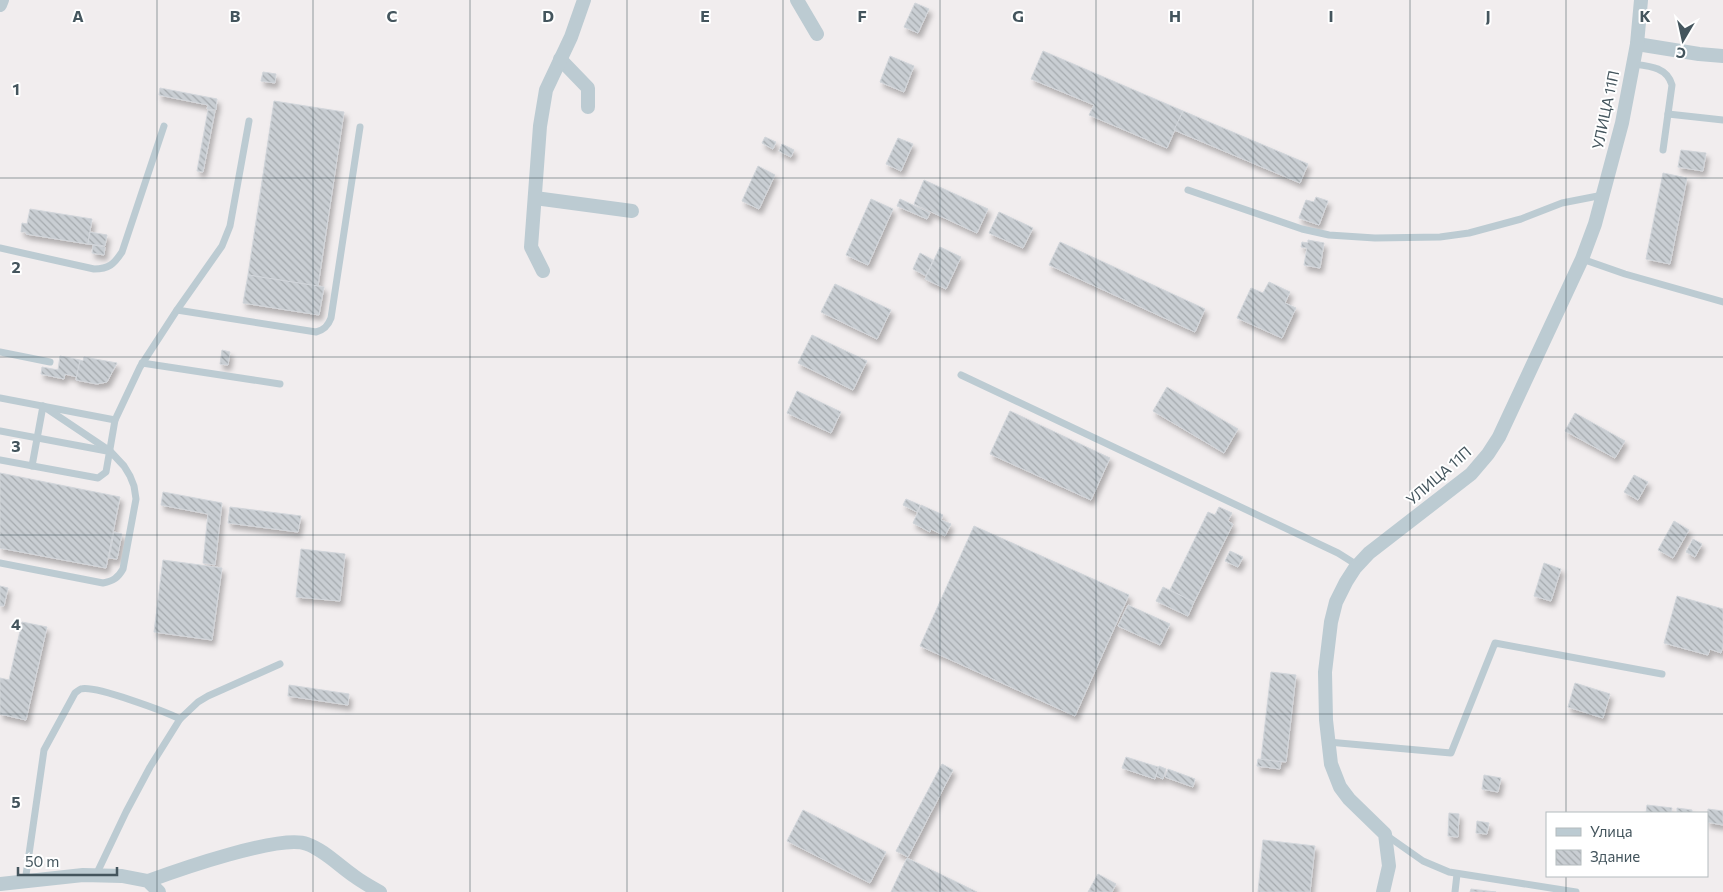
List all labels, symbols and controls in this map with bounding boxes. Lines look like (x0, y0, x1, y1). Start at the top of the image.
text: A (72, 6, 84, 25)
text: B (230, 6, 241, 25)
text: C (387, 6, 398, 25)
text: D (542, 6, 554, 25)
text: E (700, 6, 710, 25)
text: F (857, 6, 867, 25)
text: G (1012, 6, 1024, 25)
text: H (1169, 6, 1181, 25)
text: I (1328, 6, 1334, 25)
text: J (1485, 6, 1491, 25)
text: K (1639, 6, 1651, 25)
north arrow (1658, 15, 1708, 65)
text: С (1675, 44, 1687, 62)
street label: УЛИЦА 11П (1588, 69, 1622, 151)
text: 1 (12, 79, 20, 98)
text: 2 (11, 257, 21, 276)
text: 3 (11, 436, 21, 455)
street label: УЛИЦА 11П (1402, 442, 1474, 508)
text: 4 (11, 614, 21, 633)
text: 5 (11, 792, 21, 811)
legend (1546, 812, 1708, 877)
text: Улица (1590, 822, 1632, 840)
scale bar (18, 844, 116, 876)
text: Здание (1590, 847, 1640, 865)
text: 50 m (25, 852, 59, 870)

